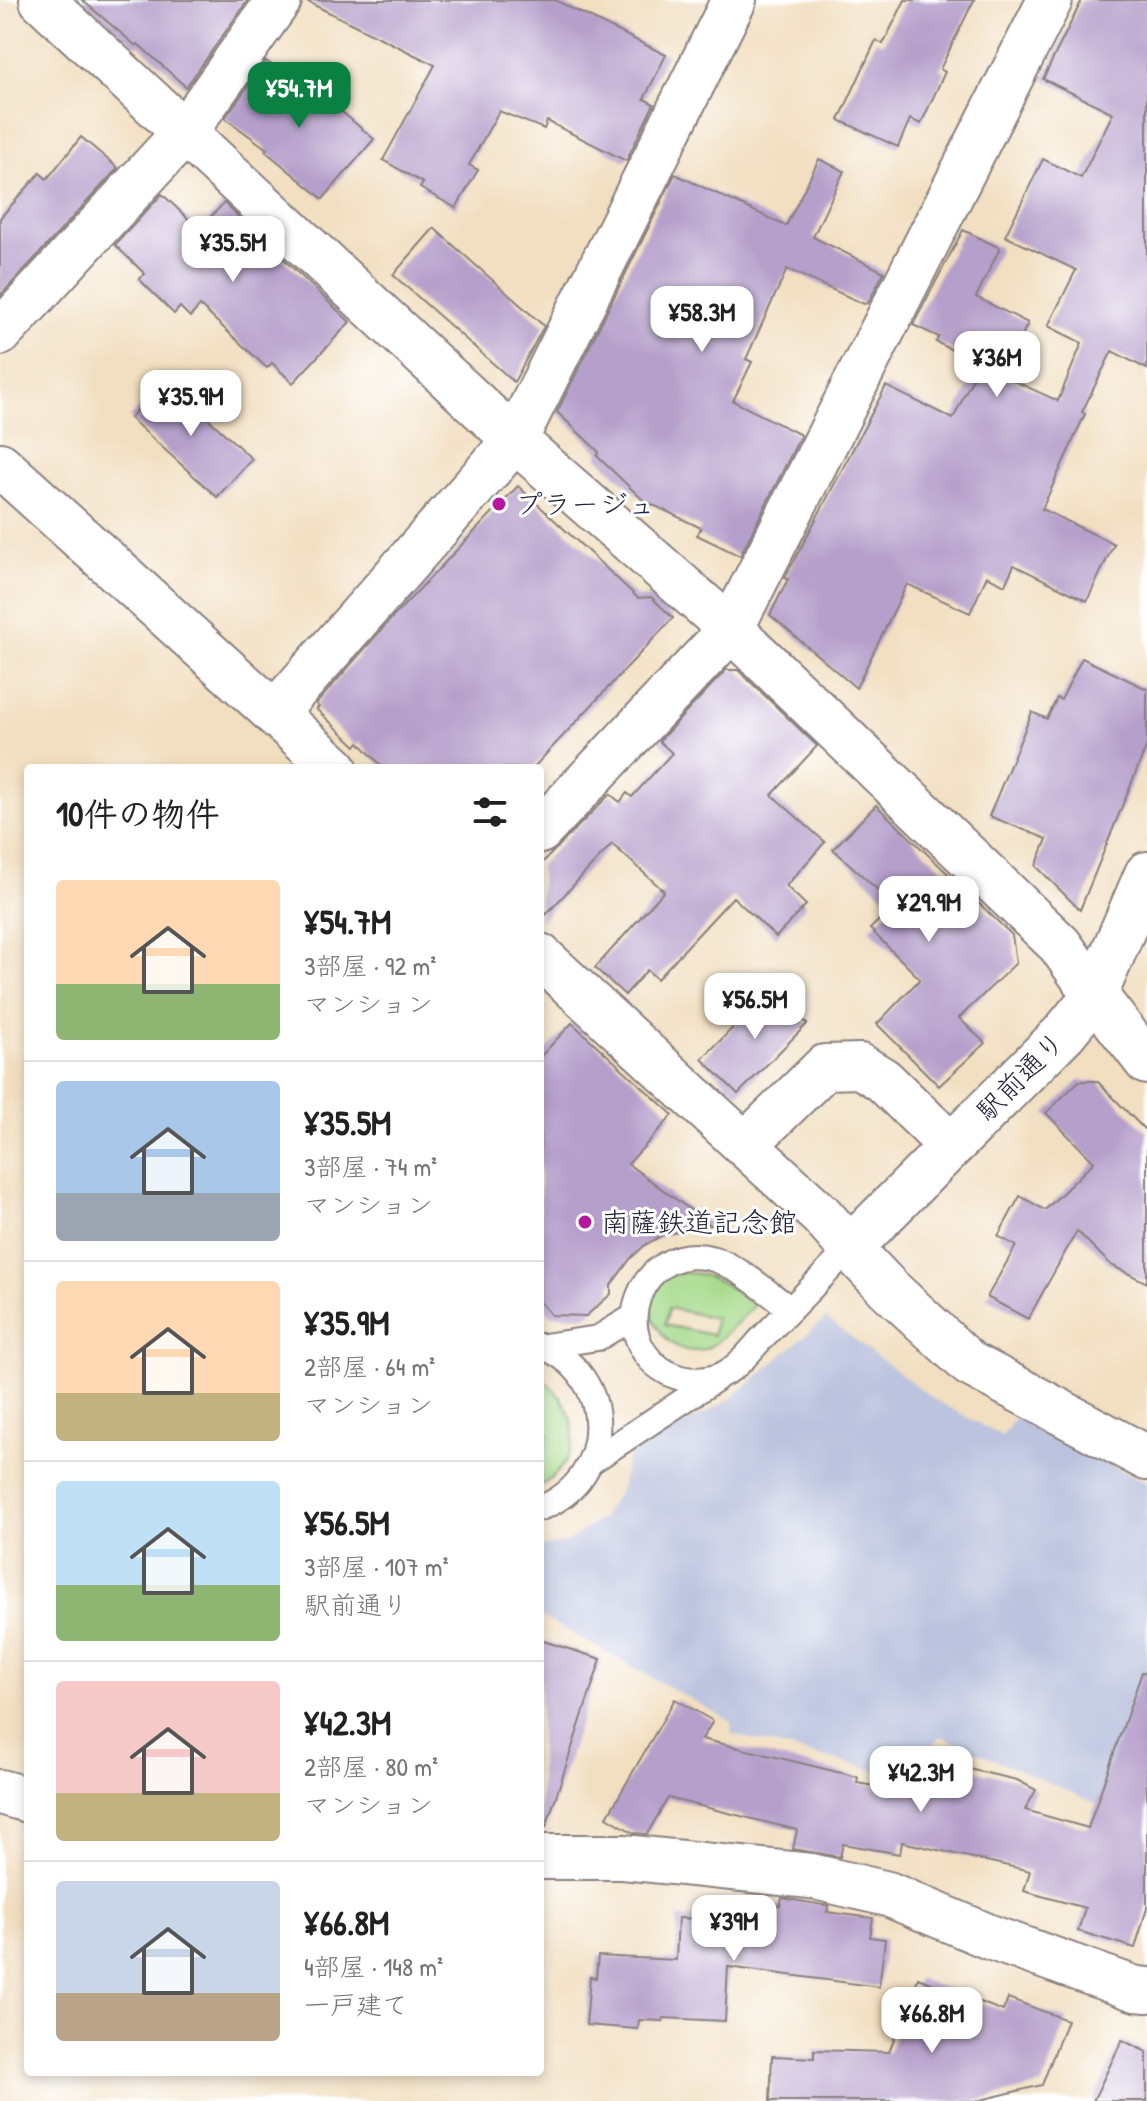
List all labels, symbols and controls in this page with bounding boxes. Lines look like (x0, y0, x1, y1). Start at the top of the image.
pin: ¥54.7M (234, 62, 364, 130)
text: ¥54.7M (266, 70, 332, 105)
pin: ¥35.5M (168, 216, 298, 284)
text: ¥35.5M (200, 224, 266, 259)
pin: ¥58.3M (637, 286, 767, 354)
text: ¥58.3M (668, 294, 736, 329)
pin: ¥36M (950, 331, 1044, 399)
text: ¥36M (972, 339, 1022, 374)
pin: ¥35.9M (126, 370, 256, 438)
text: ¥35.9M (158, 378, 224, 413)
place label: プラージュ (515, 485, 656, 523)
marker: プラージュ (490, 495, 508, 513)
icon: filters (468, 790, 512, 834)
text: 10件の物件 (56, 791, 220, 837)
pin: ¥29.9M (864, 876, 994, 944)
text: ¥29.9M (897, 884, 961, 919)
text: ¥54.7M (304, 899, 391, 945)
icon: home (120, 912, 216, 1008)
text: 3部屋 · 92 m² (304, 948, 436, 983)
pin: ¥56.5M (690, 973, 820, 1041)
text: ¥56.5M (722, 981, 788, 1016)
text: マンション (304, 986, 433, 1021)
street label: 駅前通り (967, 1023, 1073, 1129)
text: ¥35.5M (304, 1100, 391, 1146)
icon: home (120, 1113, 216, 1209)
text: 3部屋 · 74 m² (304, 1149, 437, 1184)
text: マンション (304, 1187, 433, 1222)
place label: 南薩鉄道記念館 (601, 1203, 797, 1241)
marker: 南薩鉄道記念館 (576, 1213, 594, 1231)
text: ¥35.9M (304, 1300, 389, 1346)
icon: home (120, 1313, 216, 1409)
text: 2部屋 · 64 m² (304, 1349, 435, 1384)
text: マンション (304, 1387, 433, 1422)
text: ¥56.5M (304, 1500, 390, 1546)
icon: home (120, 1513, 216, 1609)
text: 3部屋 · 107 m² (304, 1549, 448, 1584)
text: 駅前通り (304, 1587, 408, 1622)
text: ¥42.3M (304, 1700, 391, 1746)
icon: home (120, 1713, 216, 1809)
pin: ¥42.3M (856, 1746, 986, 1814)
text: 2部屋 · 80 m² (304, 1749, 438, 1784)
text: ¥42.3M (888, 1754, 954, 1789)
text: マンション (304, 1787, 433, 1822)
pin: ¥39M (687, 1895, 781, 1963)
text: ¥66.8M (304, 1900, 389, 1946)
text: ¥39M (710, 1903, 758, 1938)
icon: home (120, 1913, 216, 2009)
text: 4部屋 · 148 m² (304, 1949, 443, 1984)
text: 一戸建て (304, 1987, 408, 2022)
pin: ¥66.8M (867, 1987, 997, 2055)
text: ¥66.8M (899, 1995, 965, 2030)

